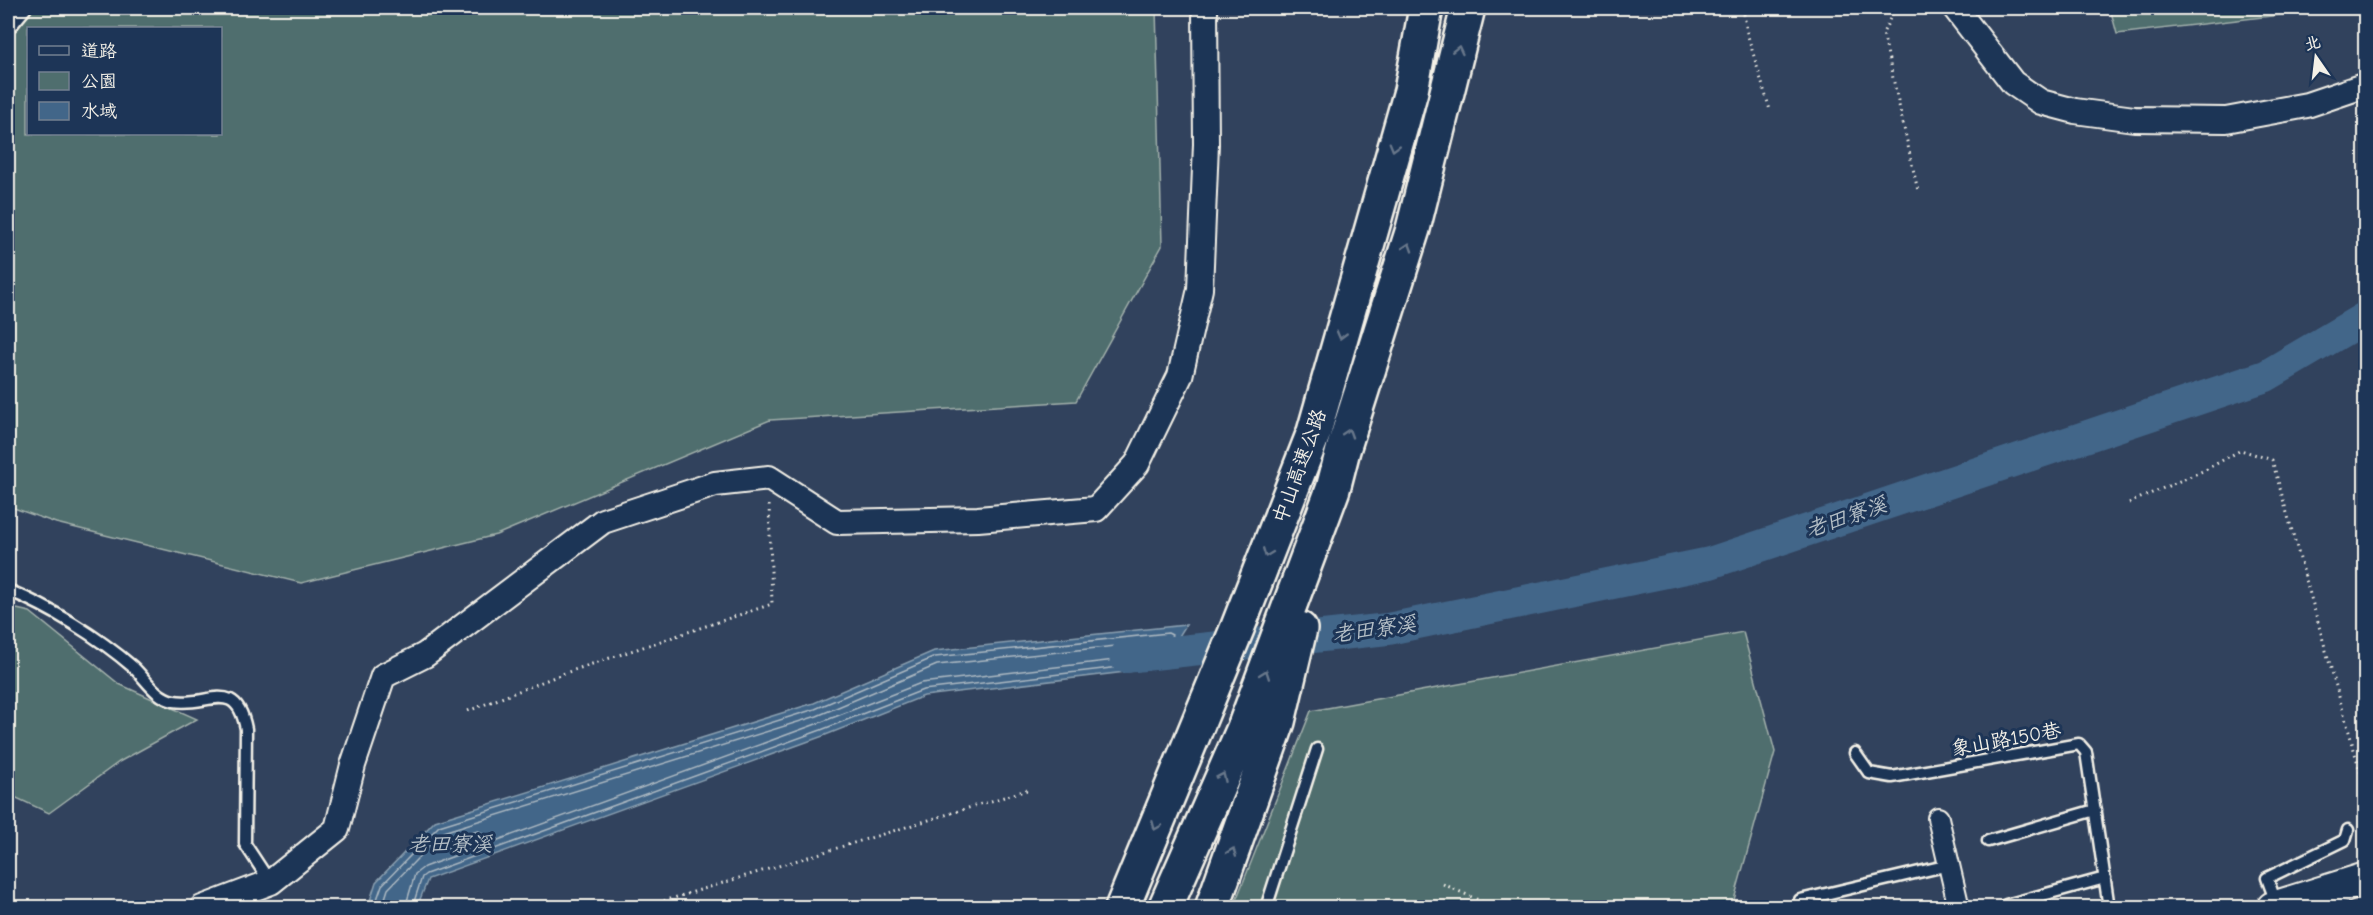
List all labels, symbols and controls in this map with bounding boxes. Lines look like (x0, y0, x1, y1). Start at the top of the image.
legend (27, 27, 222, 135)
north arrow (2286, 27, 2346, 87)
text: 北 (2303, 33, 2323, 54)
text: 道路 (81, 41, 117, 62)
one-way arrow (1451, 46, 1464, 56)
text: 公園 (81, 71, 117, 92)
text: 水域 (81, 101, 117, 122)
one-way arrow (1389, 141, 1401, 152)
one-way arrow (1400, 242, 1413, 253)
one-way arrow (1336, 329, 1348, 339)
street label: 中山高速公路 (1268, 405, 1331, 526)
one-way arrow (1341, 428, 1353, 439)
water label: 老田寮溪 (1802, 492, 1891, 542)
one-way arrow (1262, 547, 1274, 558)
water label: 老田寮溪 (1331, 611, 1418, 647)
one-way arrow (1257, 669, 1270, 679)
street label: 象山路150巷 (1949, 718, 2064, 760)
one-way arrow (1215, 773, 1227, 784)
one-way arrow (1151, 819, 1163, 830)
water label: 老田寮溪 (408, 832, 493, 856)
one-way arrow (1224, 847, 1237, 858)

